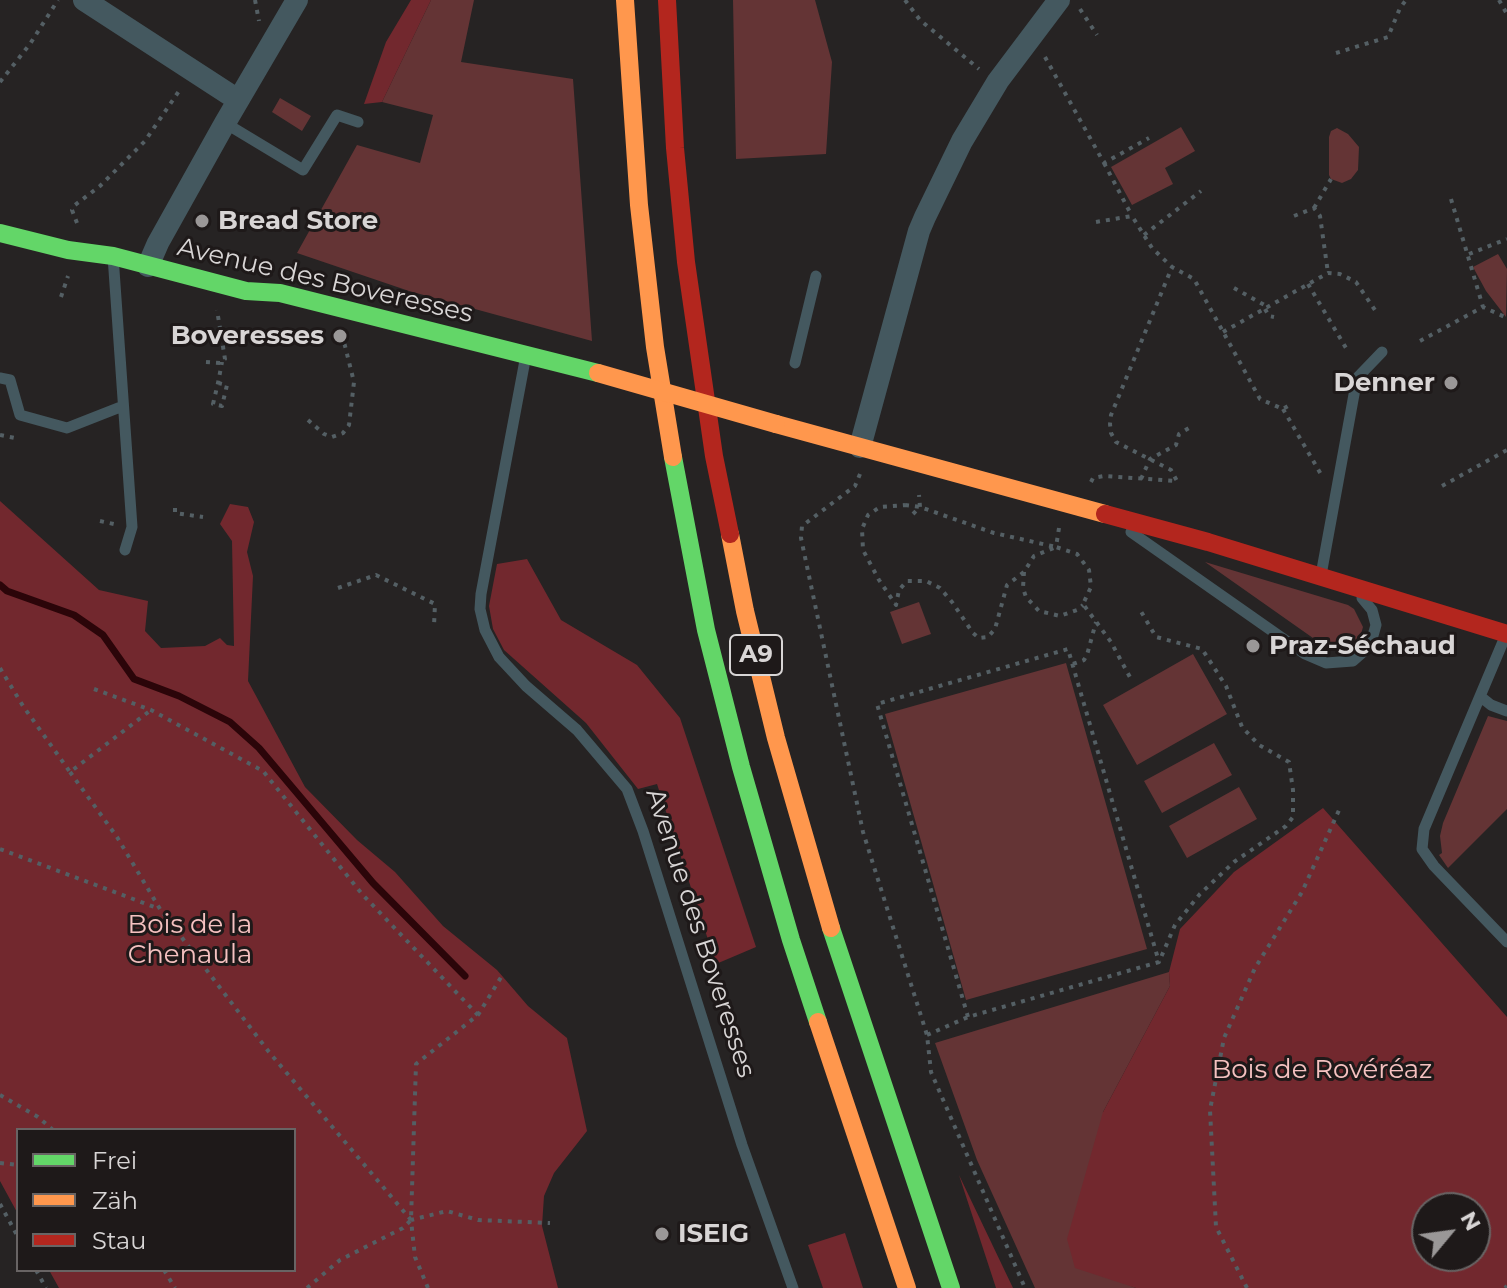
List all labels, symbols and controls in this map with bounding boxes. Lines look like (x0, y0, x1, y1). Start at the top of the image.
place label: Bread Store (218, 205, 378, 237)
marker: Bread Store (193, 212, 211, 230)
street label: Avenue des Boveresses (174, 232, 476, 330)
place label: Boveresses (171, 320, 324, 352)
marker: Boveresses (331, 327, 349, 345)
place label: Denner (1333, 367, 1435, 399)
marker: Denner (1442, 374, 1460, 392)
place label: Praz-Séchaud (1269, 630, 1456, 662)
road number: A9 (730, 635, 782, 675)
marker: Praz-Séchaud (1244, 637, 1262, 655)
street label: Avenue des Boveresses (638, 784, 762, 1082)
park label: Bois de la Chenaula (128, 909, 252, 970)
park label: Bois de Rovéréaz (1212, 1054, 1432, 1086)
legend (16, 1128, 296, 1272)
text: Frei (92, 1146, 137, 1175)
text: Zäh (92, 1186, 138, 1215)
north arrow (1411, 1192, 1491, 1272)
text: N (1455, 1207, 1487, 1235)
place label: ISEIG (678, 1218, 749, 1250)
marker: ISEIG (653, 1225, 671, 1243)
text: Stau (92, 1226, 146, 1255)

